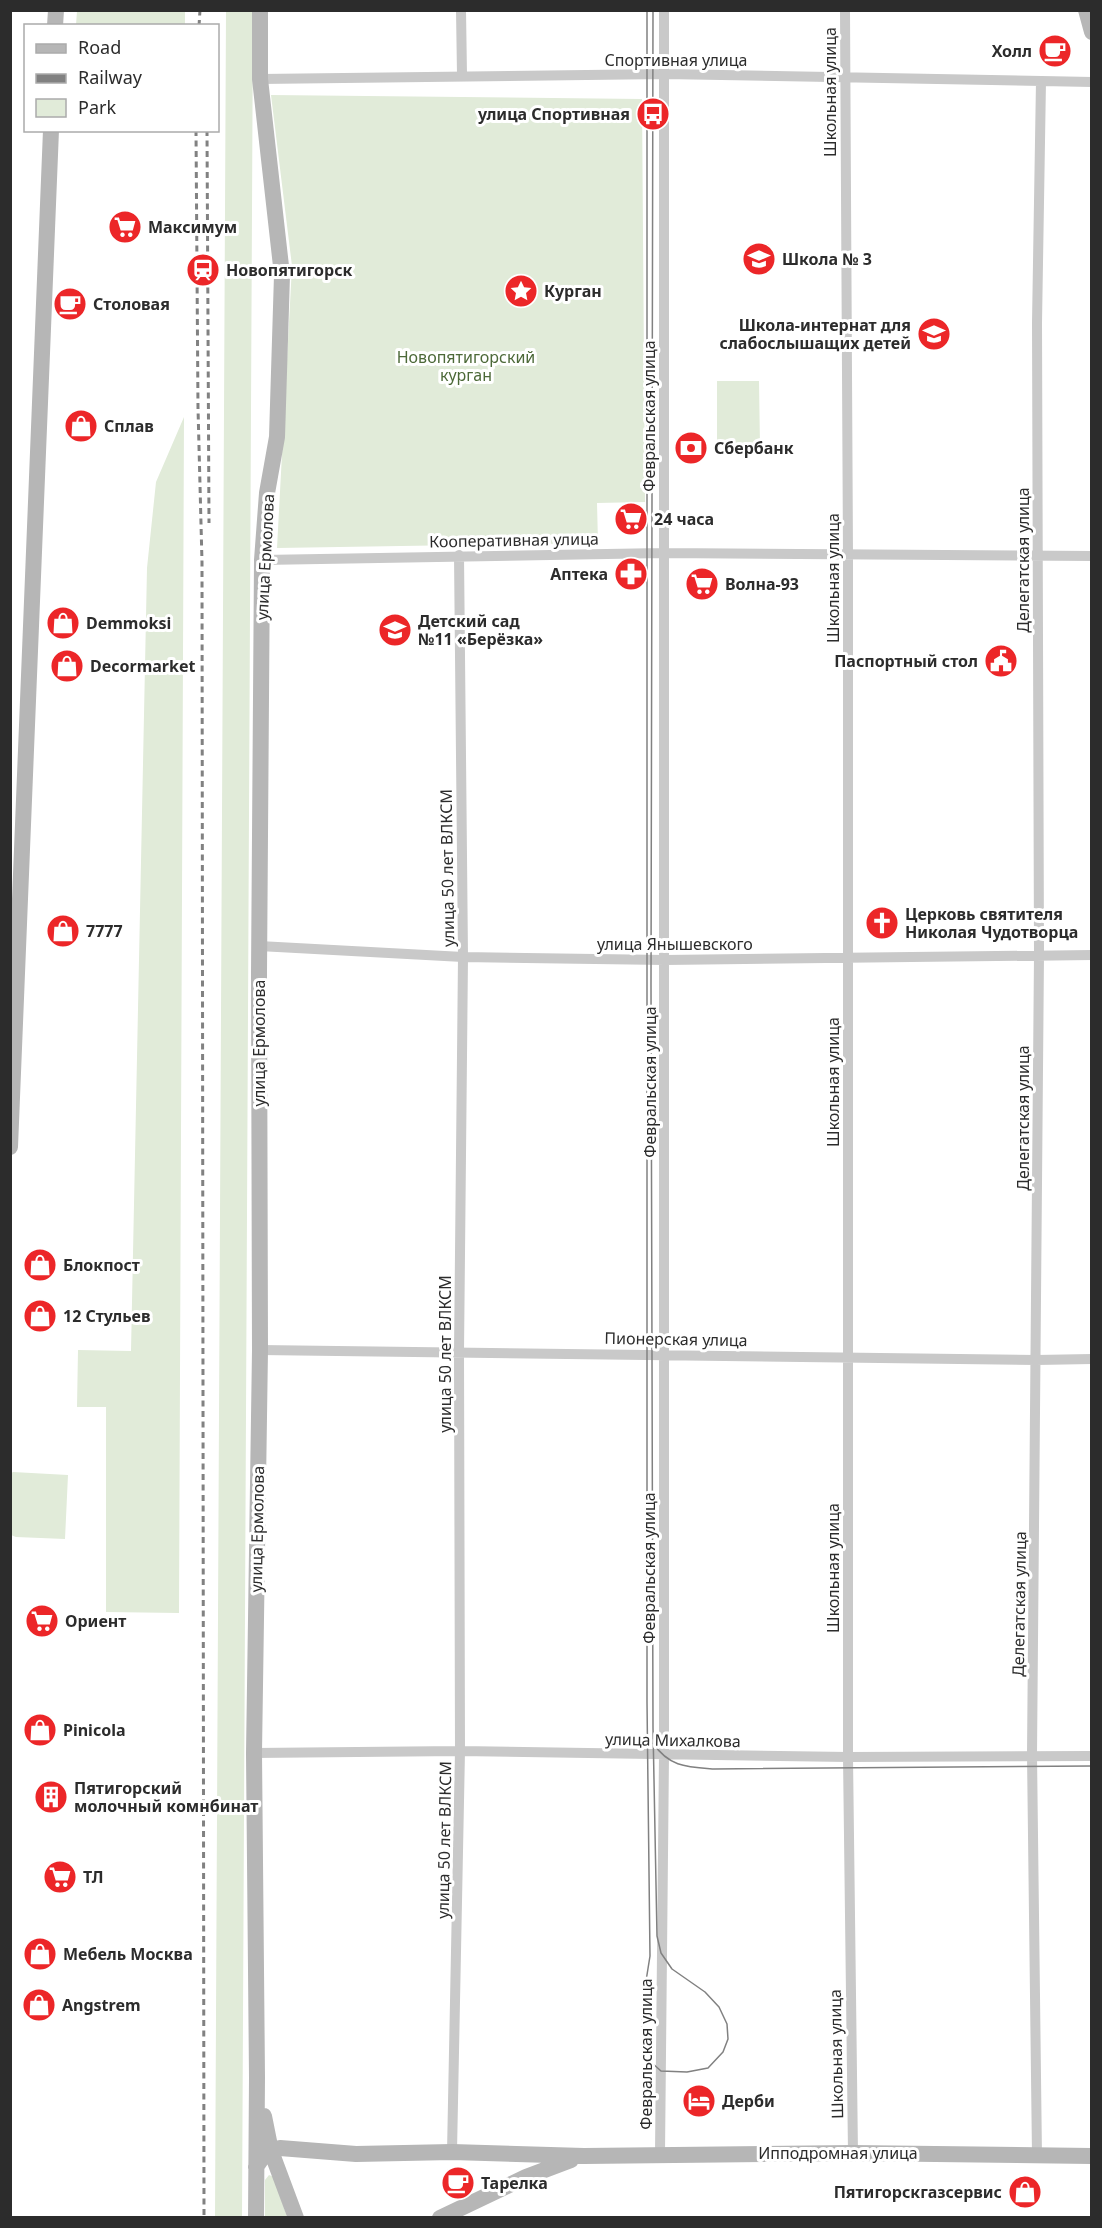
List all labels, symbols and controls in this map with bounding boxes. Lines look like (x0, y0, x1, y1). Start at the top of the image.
legend (24, 24, 219, 132)
street label: Школьная улица (819, 27, 841, 157)
cafe icon: Холл (1037, 33, 1073, 69)
text: Road (78, 35, 121, 59)
place label: Холл (992, 40, 1032, 62)
street label: Спортивная улица (605, 49, 747, 71)
text: Railway (78, 65, 143, 89)
text: Park (78, 95, 116, 119)
bus stop icon: улица Спортивная (635, 96, 671, 132)
place label: улица Спортивная (477, 103, 630, 125)
supermarket icon: Максимум (107, 209, 143, 245)
place label: Максимум (148, 216, 237, 238)
school or university icon: Школа № 3 (741, 241, 777, 277)
place label: Школа № 3 (782, 248, 872, 270)
station icon: Новопятигорск (185, 252, 221, 288)
place label: Новопятигорск (226, 259, 353, 281)
place icon: Курган (503, 273, 539, 309)
place label: Курган (544, 280, 602, 302)
cafe icon: Столовая (52, 286, 88, 322)
place label: Столовая (93, 293, 170, 315)
place label: Школа-интернат для слабослышащих детей (720, 314, 911, 354)
school or university icon: Школа-интернат для слабослышащих детей (916, 316, 952, 352)
street label: Февральская улица (638, 340, 660, 492)
park label: Новопятигорский курган (397, 346, 535, 386)
shop icon: Сплав (63, 408, 99, 444)
place label: Сплав (104, 415, 154, 437)
bank icon: Сбербанк (673, 430, 709, 466)
place label: Сбербанк (714, 437, 794, 459)
street label: Делегатская улица (1012, 487, 1034, 633)
street label: улица Ермолова (251, 493, 279, 621)
supermarket icon: 24 часа (613, 501, 649, 537)
place label: 24 часа (654, 508, 714, 530)
street label: Школьная улица (822, 513, 844, 643)
street label: Кооперативная улица (429, 528, 599, 552)
pharmacy icon: Аптека (613, 556, 649, 592)
place label: Аптека (550, 563, 608, 585)
supermarket icon: Волна-93 (684, 566, 720, 602)
place label: Волна-93 (725, 573, 799, 595)
shop icon: Demmoksi (45, 605, 81, 641)
place label: Детский сад №11 «Берёзка» (418, 610, 543, 650)
place label: Demmoksi (86, 612, 171, 634)
school or university icon: Детский сад №11 «Берёзка» (377, 612, 413, 648)
public building icon: Паспортный стол (983, 643, 1019, 679)
shop icon: Decormarket (49, 648, 85, 684)
place label: Паспортный стол (834, 650, 978, 672)
place label: Decormarket (90, 655, 195, 677)
street label: улица 50 лет ВЛКСМ (435, 789, 459, 947)
place label: Церковь святителя Николая Чудотворца (905, 903, 1078, 943)
church icon: Церковь святителя Николая Чудотворца (864, 905, 900, 941)
shop icon: 7777 (45, 913, 81, 949)
place label: 7777 (86, 920, 123, 942)
street label: улица Янышевского (597, 933, 753, 955)
street label: улица Ермолова (248, 980, 270, 1106)
street label: Февральская улица (639, 1006, 661, 1158)
street label: Школьная улица (822, 1017, 844, 1147)
street label: Делегатская улица (1012, 1045, 1034, 1191)
shop icon: Блокпост (22, 1247, 58, 1283)
place label: Блокпост (63, 1254, 140, 1276)
street label: улица 50 лет ВЛКСМ (434, 1275, 456, 1433)
shop icon: 12 Стульев (22, 1298, 58, 1334)
place label: 12 Стульев (63, 1305, 151, 1327)
street label: Пионерская улица (604, 1327, 748, 1351)
street label: улица Ермолова (245, 1465, 269, 1593)
street label: Февральская улица (638, 1492, 660, 1644)
street label: Школьная улица (822, 1503, 844, 1633)
street label: Делегатская улица (1007, 1531, 1031, 1677)
supermarket icon: Ориент (24, 1603, 60, 1639)
place label: Ориент (65, 1610, 126, 1632)
shop icon: Pinicola (22, 1712, 58, 1748)
place label: Pinicola (63, 1719, 126, 1741)
street label: улица Михалкова (605, 1728, 741, 1752)
street label: улица 50 лет ВЛКСМ (432, 1761, 456, 1919)
place label: Пятигорский молочный комнбинат (74, 1777, 258, 1817)
building icon: Пятигорский молочный комнбинат (33, 1779, 69, 1815)
supermarket icon: ТЛ (42, 1859, 78, 1895)
place label: ТЛ (83, 1866, 104, 1888)
shop icon: Мебель Москва (22, 1936, 58, 1972)
place label: Мебель Москва (63, 1943, 193, 1965)
street label: Февральская улица (635, 1978, 657, 2130)
shop icon: Angstrem (21, 1987, 57, 2023)
street label: Школьная улица (824, 1989, 848, 2119)
place label: Angstrem (62, 1994, 141, 2016)
hotel icon: Дерби (681, 2083, 717, 2119)
place label: Дерби (722, 2090, 775, 2112)
street label: Ипподромная улица (758, 2142, 918, 2164)
cafe icon: Тарелка (440, 2165, 476, 2201)
place label: Тарелка (481, 2172, 548, 2194)
shop icon: Пятигорскгазсервис (1007, 2174, 1043, 2210)
place label: Пятигорскгазсервис (834, 2181, 1002, 2203)

